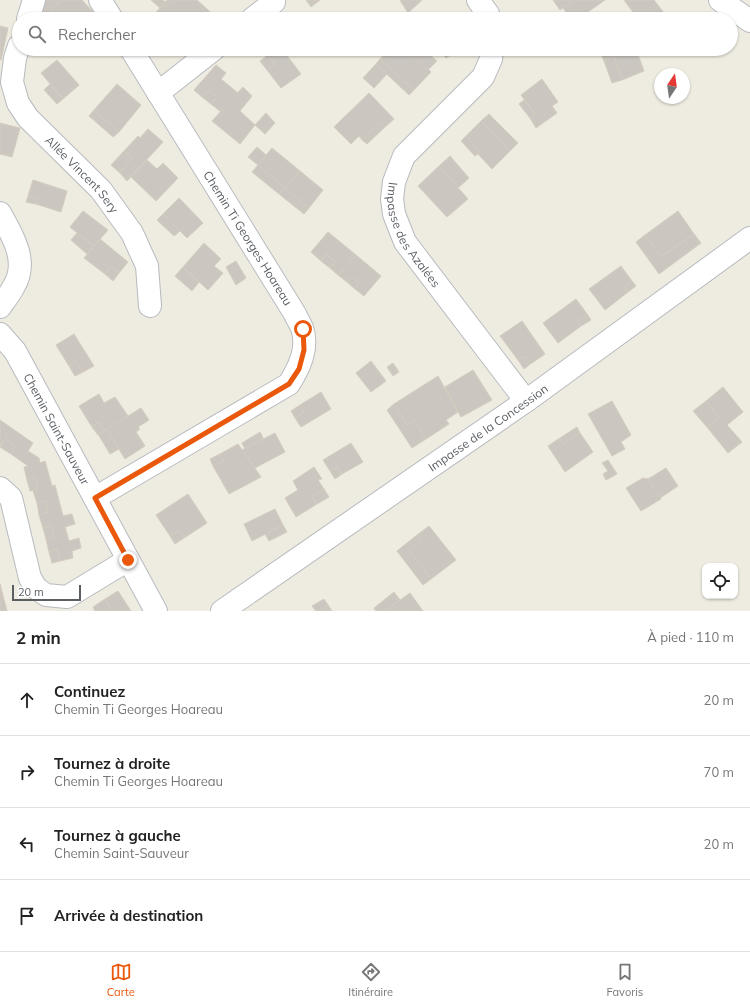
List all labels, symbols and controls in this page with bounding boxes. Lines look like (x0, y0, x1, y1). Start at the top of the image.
search box (12, 12, 738, 56)
icon: search (26, 23, 48, 45)
text: Rechercher (58, 25, 136, 44)
north arrow (654, 68, 690, 104)
street label: Allée Vincent Sery (43, 132, 123, 216)
street label: Chemin Ti Georges Hoareau (200, 168, 296, 308)
street label: Impasse des Azalées (384, 182, 444, 290)
route start (294, 320, 312, 338)
street label: Chemin Saint-Sauveur (21, 370, 94, 488)
street label: Impasse de la Concession (425, 380, 550, 474)
route end (119, 551, 137, 569)
map controls (702, 563, 738, 599)
button: locate (702, 563, 738, 599)
scale bar (12, 583, 81, 602)
text: 20 m (18, 585, 44, 599)
text: 2 min (16, 627, 61, 648)
text: À pied · 110 m (647, 629, 734, 645)
text: Continuez (54, 682, 125, 701)
icon: ahead (16, 689, 38, 711)
text: 20 m (704, 692, 734, 708)
text: Chemin Ti Georges Hoareau (54, 701, 223, 717)
text: Tournez à droite (54, 754, 170, 773)
icon: right (16, 761, 38, 783)
text: 70 m (704, 764, 734, 780)
text: Chemin Ti Georges Hoareau (54, 773, 223, 789)
text: Tournez à gauche (54, 826, 181, 845)
icon: left (16, 833, 38, 855)
text: 20 m (704, 836, 734, 852)
text: Chemin Saint-Sauveur (54, 845, 189, 861)
icon: arrive (16, 905, 38, 927)
text: Arrivée à destination (54, 906, 203, 925)
tab: Carte (107, 961, 135, 999)
tab: Itinéraire (348, 961, 393, 999)
tab: Favoris (607, 961, 643, 999)

